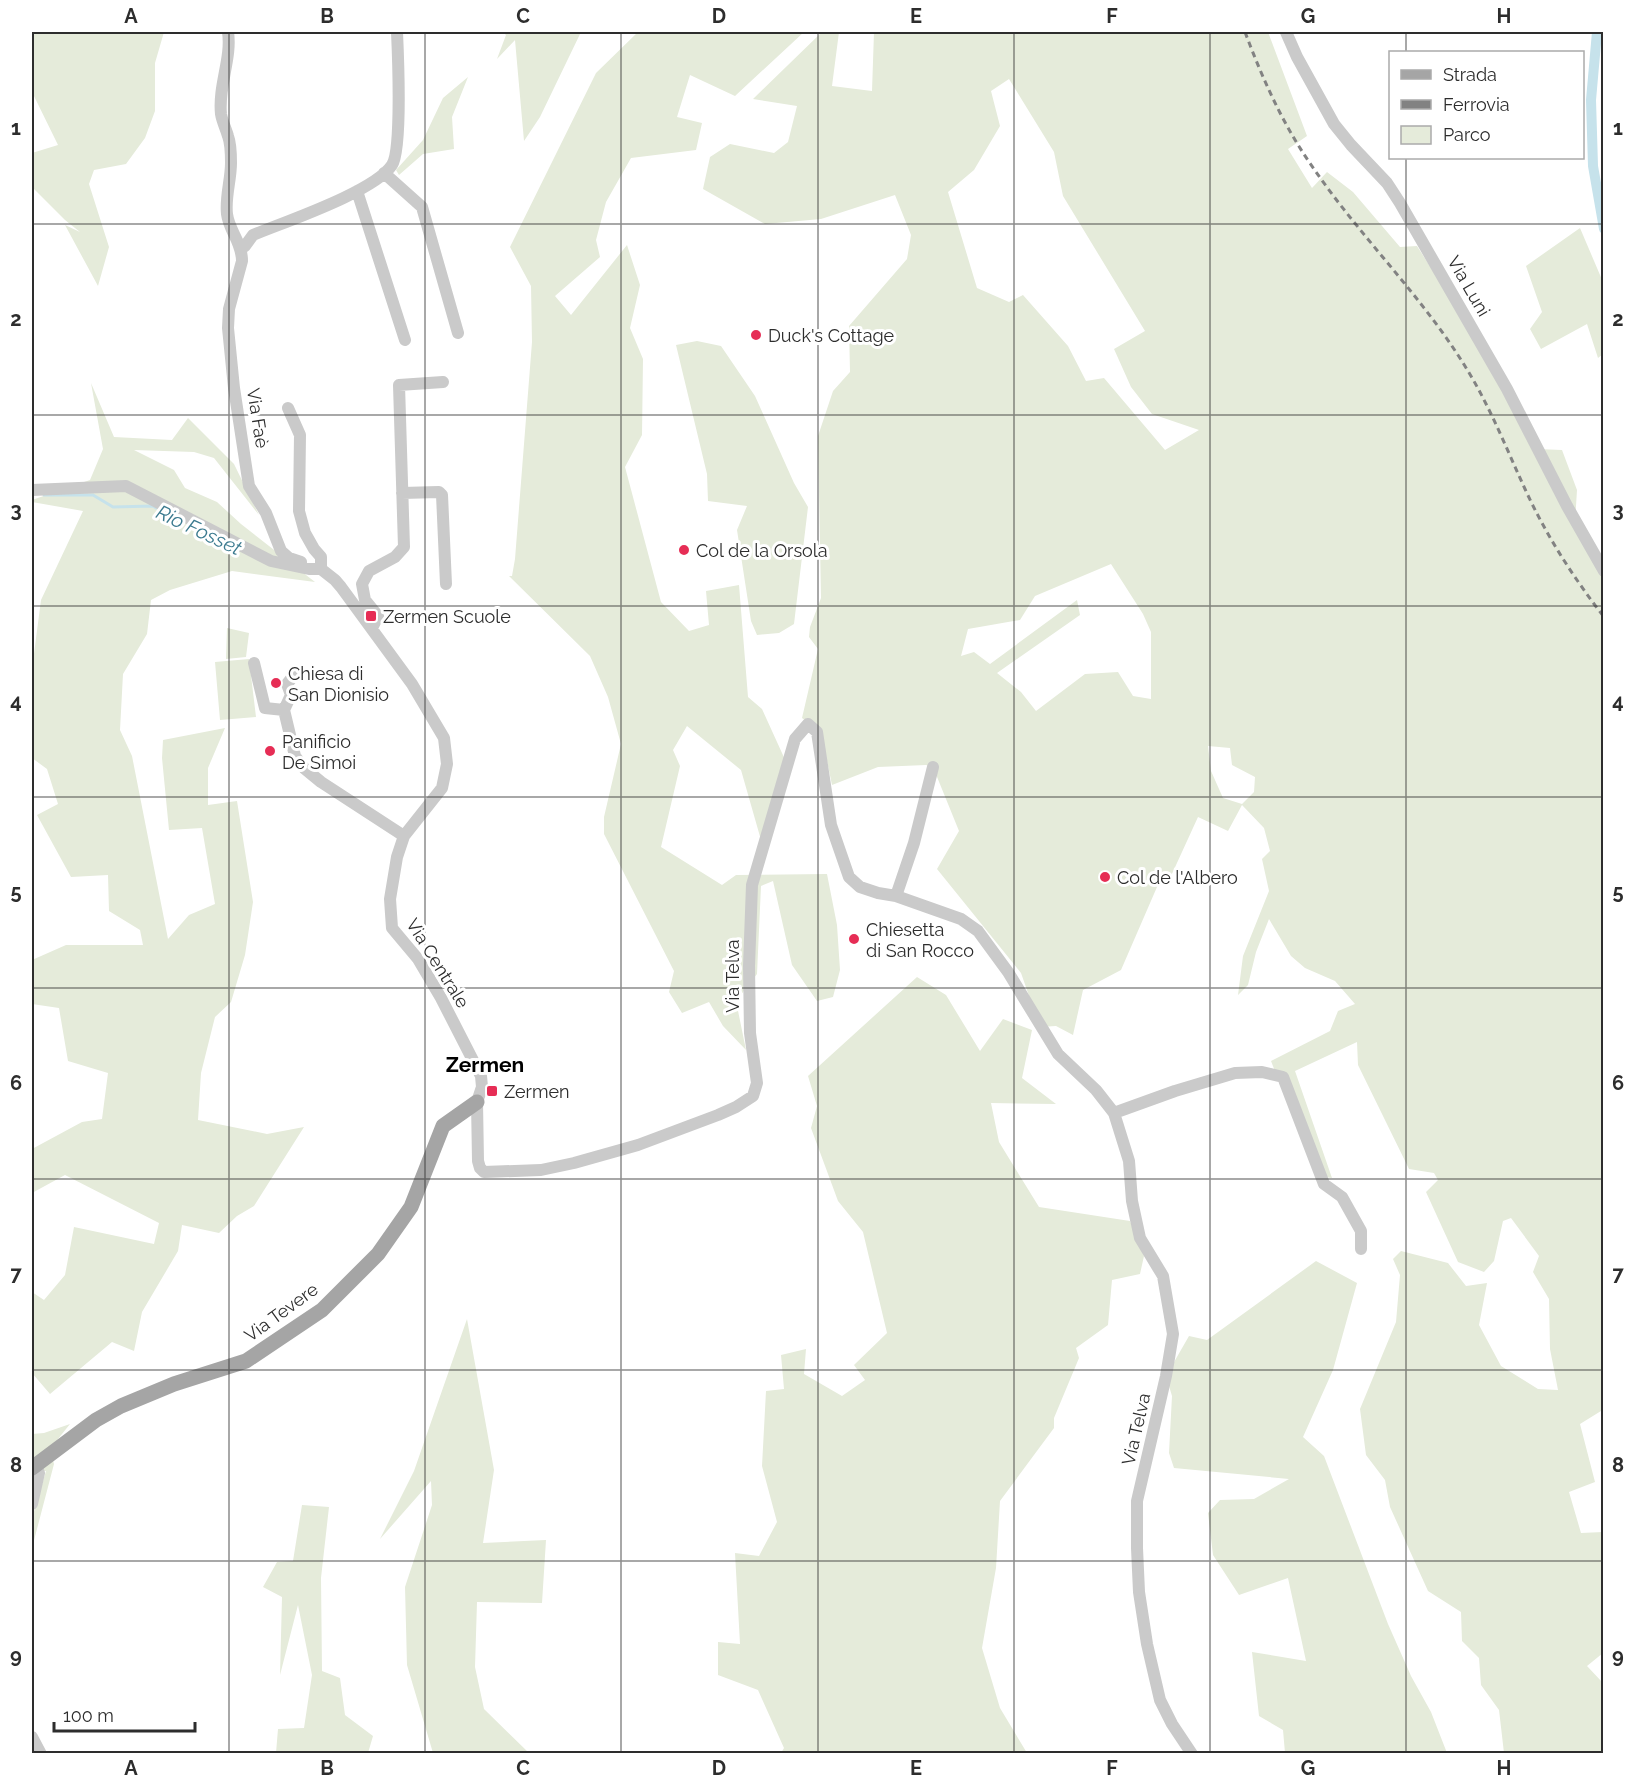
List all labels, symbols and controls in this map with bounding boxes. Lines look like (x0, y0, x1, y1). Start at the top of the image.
text: A (124, 4, 138, 28)
text: B (320, 4, 334, 28)
text: C (516, 4, 530, 28)
text: D (712, 4, 726, 28)
text: E (910, 4, 922, 28)
text: F (1106, 4, 1118, 28)
text: G (1301, 4, 1315, 28)
text: H (1497, 4, 1511, 28)
legend (1389, 51, 1584, 159)
text: Strada (1443, 64, 1497, 85)
text: Ferrovia (1443, 94, 1510, 115)
text: 1 (11, 116, 21, 140)
text: 1 (1613, 116, 1623, 140)
text: Parco (1443, 124, 1491, 145)
street label: Via Luni (1443, 252, 1495, 320)
text: 2 (10, 307, 22, 331)
text: 2 (1612, 307, 1624, 331)
place label: Duck's Cottage (768, 325, 895, 346)
marker: Duck's Cottage (749, 328, 763, 342)
street label: Via Faè (243, 387, 273, 450)
text: 3 (10, 498, 22, 522)
text: 3 (1612, 498, 1624, 522)
water label: Rio Fosset (153, 500, 246, 560)
place label: Col de la Orsola (696, 540, 828, 561)
marker: Col de la Orsola (677, 543, 691, 557)
place label: Zermen Scuole (383, 606, 511, 627)
marker: Zermen Scuole (364, 609, 378, 623)
place label: Chiesa di San Dionisio (288, 663, 389, 705)
marker: Chiesa di San Dionisio (269, 676, 283, 690)
text: 4 (10, 689, 22, 713)
text: 4 (1612, 689, 1624, 713)
place label: Panificio De Simoi (282, 731, 356, 773)
marker: Panificio De Simoi (263, 744, 277, 758)
place label: Col de l'Albero (1117, 867, 1238, 888)
marker: Col de l'Albero (1098, 870, 1112, 884)
text: 5 (10, 880, 22, 904)
text: 5 (1612, 880, 1624, 904)
street label: Via Centrale (402, 914, 474, 1012)
place label: Chiesetta di San Rocco (866, 919, 974, 961)
marker: Chiesetta di San Rocco (847, 932, 861, 946)
street label: Via Telva (722, 939, 743, 1013)
district label: Zermen (446, 1052, 524, 1077)
text: 6 (10, 1071, 22, 1095)
text: 6 (1612, 1071, 1624, 1095)
place label: Zermen (504, 1081, 570, 1102)
marker: Zermen (485, 1084, 499, 1098)
text: 7 (10, 1262, 22, 1286)
text: 7 (1612, 1262, 1624, 1286)
street label: Via Tevere (240, 1278, 322, 1346)
street label: Via Telva (1118, 1391, 1154, 1467)
text: 8 (10, 1453, 22, 1477)
text: 8 (1612, 1453, 1624, 1477)
text: 9 (10, 1644, 22, 1668)
text: 9 (1612, 1644, 1624, 1668)
scale bar (54, 1695, 195, 1733)
text: 100 m (63, 1705, 114, 1726)
text: A (124, 1756, 138, 1780)
text: B (320, 1756, 334, 1780)
text: C (516, 1756, 530, 1780)
text: D (712, 1756, 726, 1780)
text: E (910, 1756, 922, 1780)
text: F (1106, 1756, 1118, 1780)
text: G (1301, 1756, 1315, 1780)
text: H (1497, 1756, 1511, 1780)

